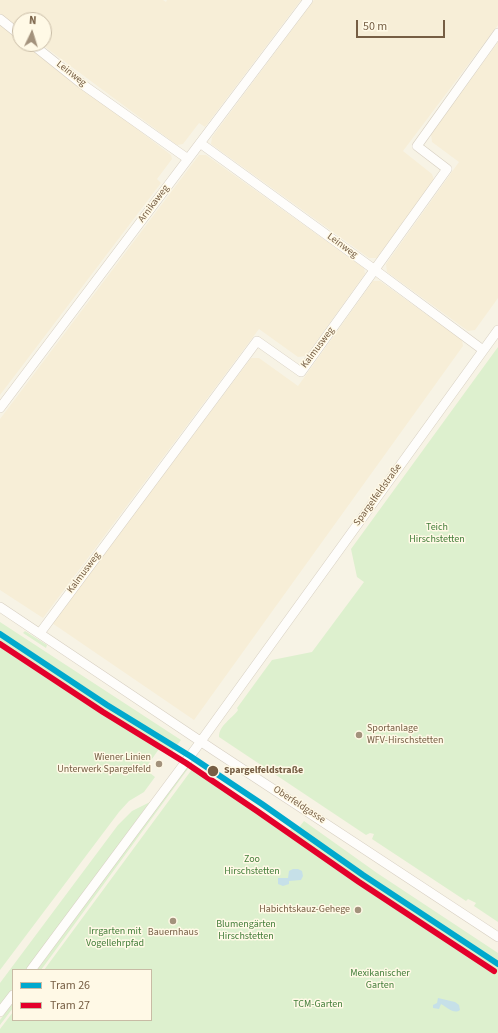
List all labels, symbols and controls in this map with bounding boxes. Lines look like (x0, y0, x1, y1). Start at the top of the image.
north arrow (12, 12, 52, 52)
scale bar (358, 12, 447, 38)
text: N (29, 13, 37, 28)
text: 50 m (363, 18, 387, 35)
street label: Leinweg (54, 59, 88, 89)
street label: Arnikaweg (136, 183, 172, 225)
street label: Leinweg (324, 231, 360, 261)
street label: Kalmusweg (299, 325, 337, 371)
street label: Spargelfeldstraße (351, 462, 405, 528)
park label: Teich Hirschstetten (409, 522, 465, 546)
street label: Kalmusweg (65, 550, 103, 596)
place label: Sportanlage WFV-Hirschstetten (367, 723, 443, 746)
marker: Sportanlage WFV-Hirschstetten (354, 730, 364, 740)
place label: Wiener Linien Unterwerk Spargelfeld (57, 752, 151, 776)
marker: Wiener Linien Unterwerk Spargelfeld (154, 759, 164, 769)
marker: Spargelfeldstraße (206, 764, 220, 778)
place label: Spargelfeldstraße (224, 765, 303, 777)
street label: Oberfeldgasse (271, 784, 327, 826)
park label: Zoo Hirschstetten (224, 854, 280, 878)
place label: Habichtskauz-Gehege (259, 904, 350, 916)
marker: Habichtskauz-Gehege (353, 905, 363, 915)
marker: Bauernhaus (168, 916, 178, 926)
park label: Blumengärten Hirschstetten (216, 919, 276, 942)
park label: Irrgarten mit Vogellehrpfad (86, 926, 144, 950)
place label: Bauernhaus (148, 927, 198, 939)
park label: Mexikanischer Garten (350, 968, 410, 992)
legend (12, 969, 152, 1021)
text: Tram 26 (50, 977, 90, 994)
text: Tram 27 (50, 997, 90, 1014)
park label: TCM-Garten (293, 999, 343, 1011)

